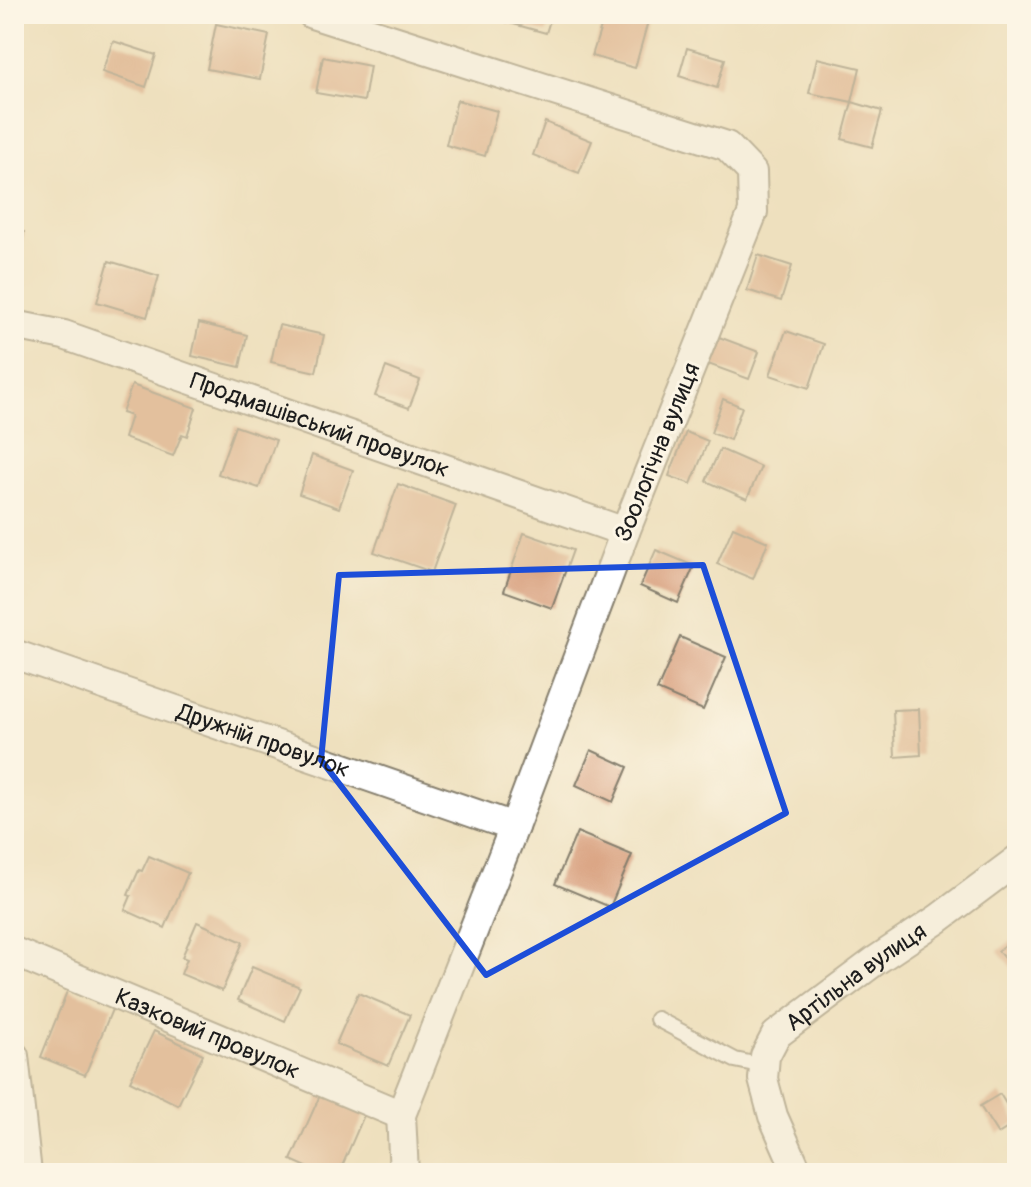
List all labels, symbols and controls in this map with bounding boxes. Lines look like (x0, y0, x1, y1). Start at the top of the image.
street label: Зоологічна вулиця (608, 359, 707, 546)
street label: Продмашівський провулок (186, 366, 453, 484)
street label: Дружній провулок (172, 697, 353, 784)
street label: Артільна вулиця (780, 917, 932, 1038)
street label: Казковий провулок (111, 982, 304, 1086)

